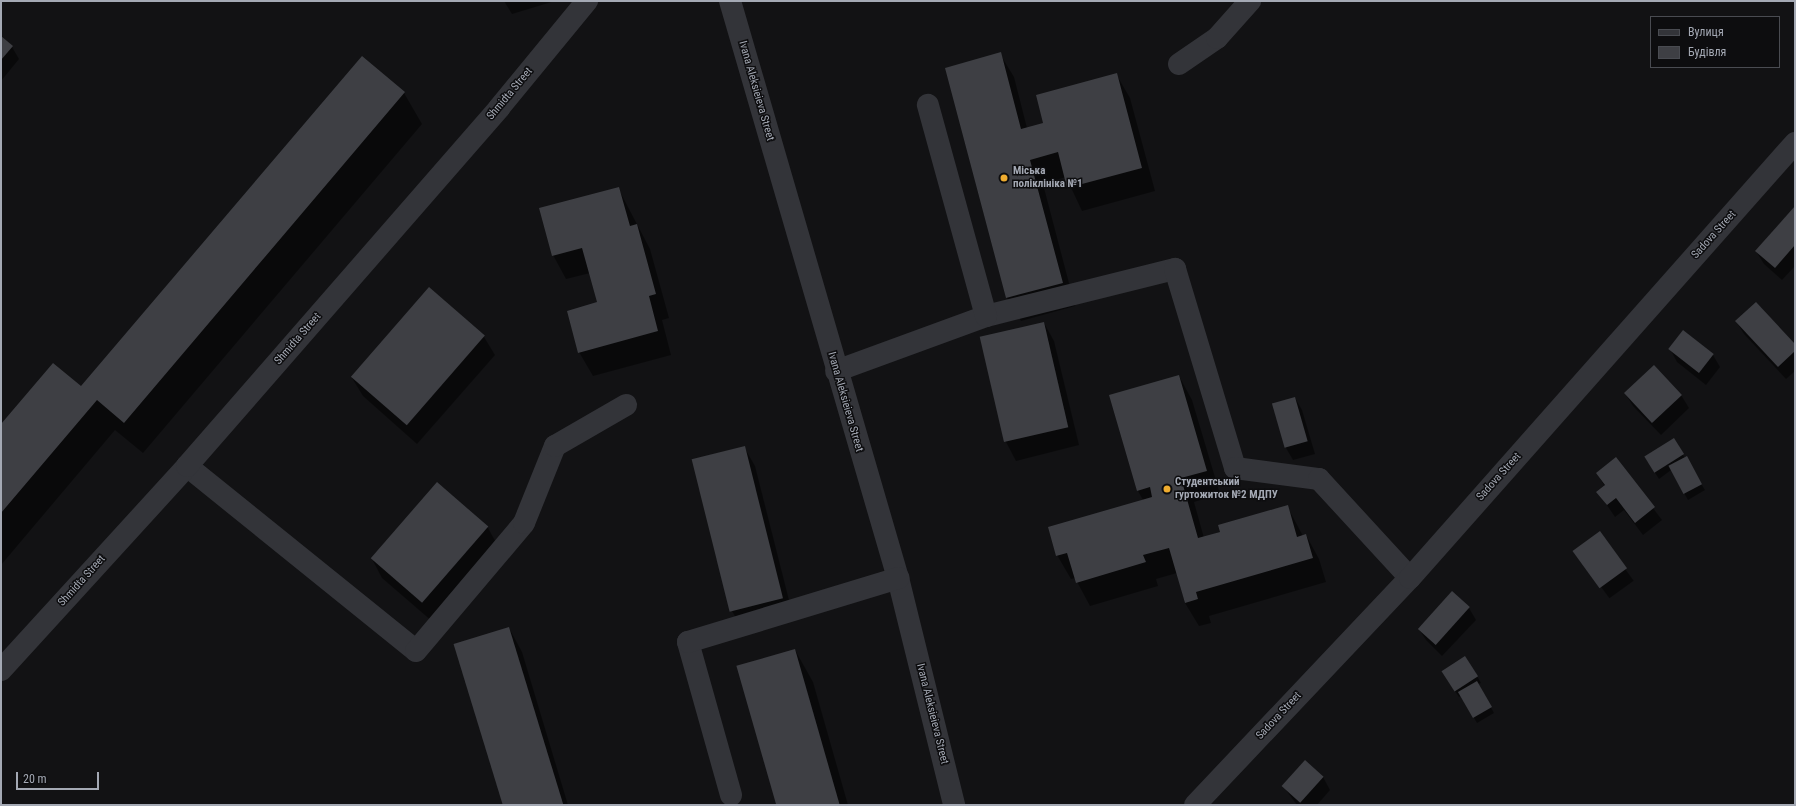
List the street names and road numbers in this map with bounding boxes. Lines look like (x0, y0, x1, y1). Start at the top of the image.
street label: Ivana Aleksieieva Street (735, 40, 777, 142)
street label: Shmidta Street (484, 65, 536, 123)
street label: Sadova Street (1689, 208, 1739, 262)
street label: Shmidta Street (272, 310, 324, 368)
street label: Ivana Aleksieieva Street (824, 351, 866, 453)
street label: Sadova Street (1474, 450, 1524, 504)
street label: Shmidta Street (56, 553, 108, 609)
street label: Ivana Aleksieieva Street (913, 662, 951, 766)
street label: Sadova Street (1254, 690, 1304, 742)

